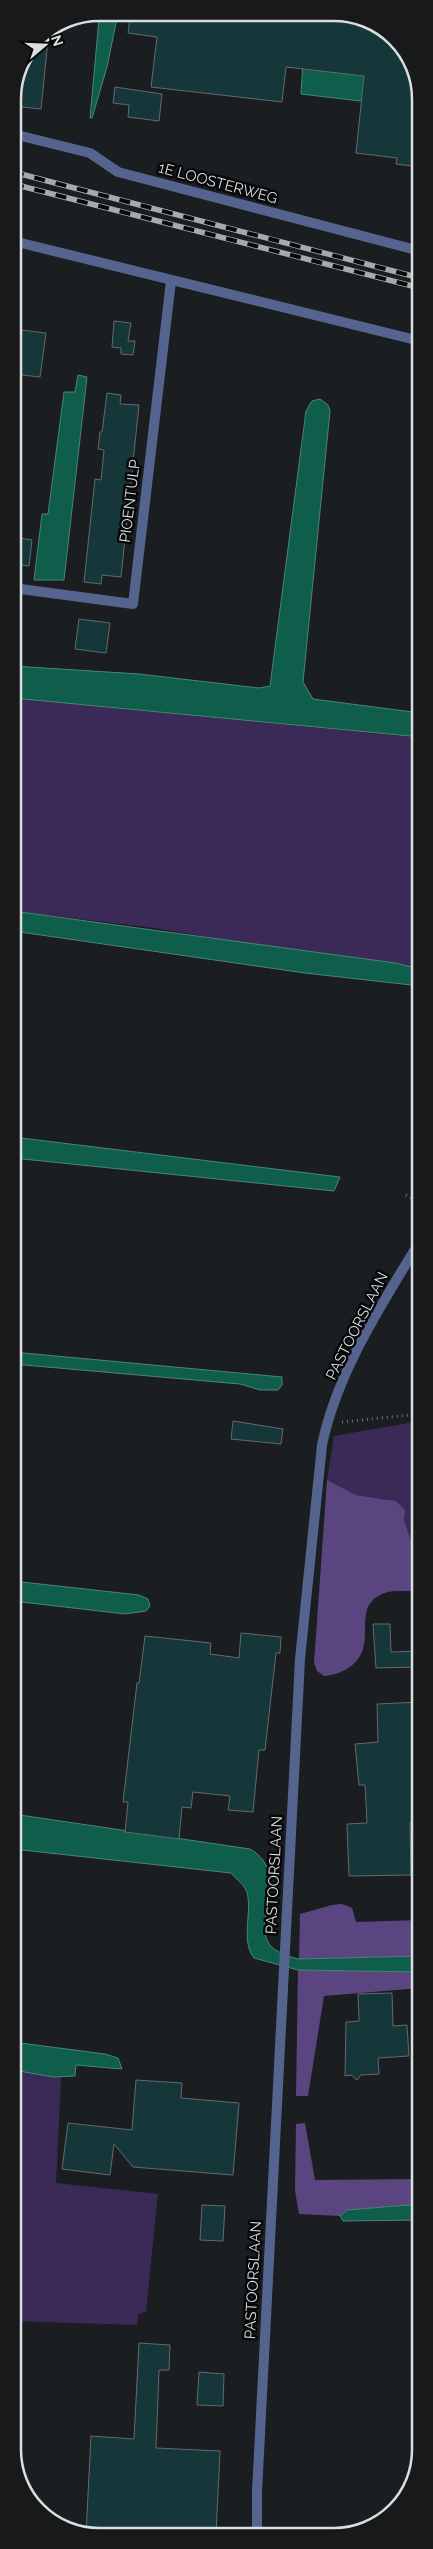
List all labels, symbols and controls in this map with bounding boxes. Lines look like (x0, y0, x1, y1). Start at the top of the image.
north arrow (20, 20, 70, 70)
text: N (48, 33, 67, 48)
street label: 1E LOOSTERWEG (157, 158, 279, 208)
street label: PIOENTULP (116, 458, 144, 544)
street label: PASTOORSLAAN (322, 1269, 392, 1383)
street label: PASTOORSLAAN (262, 1815, 286, 1935)
street label: PASTOORSLAAN (241, 2220, 265, 2340)

